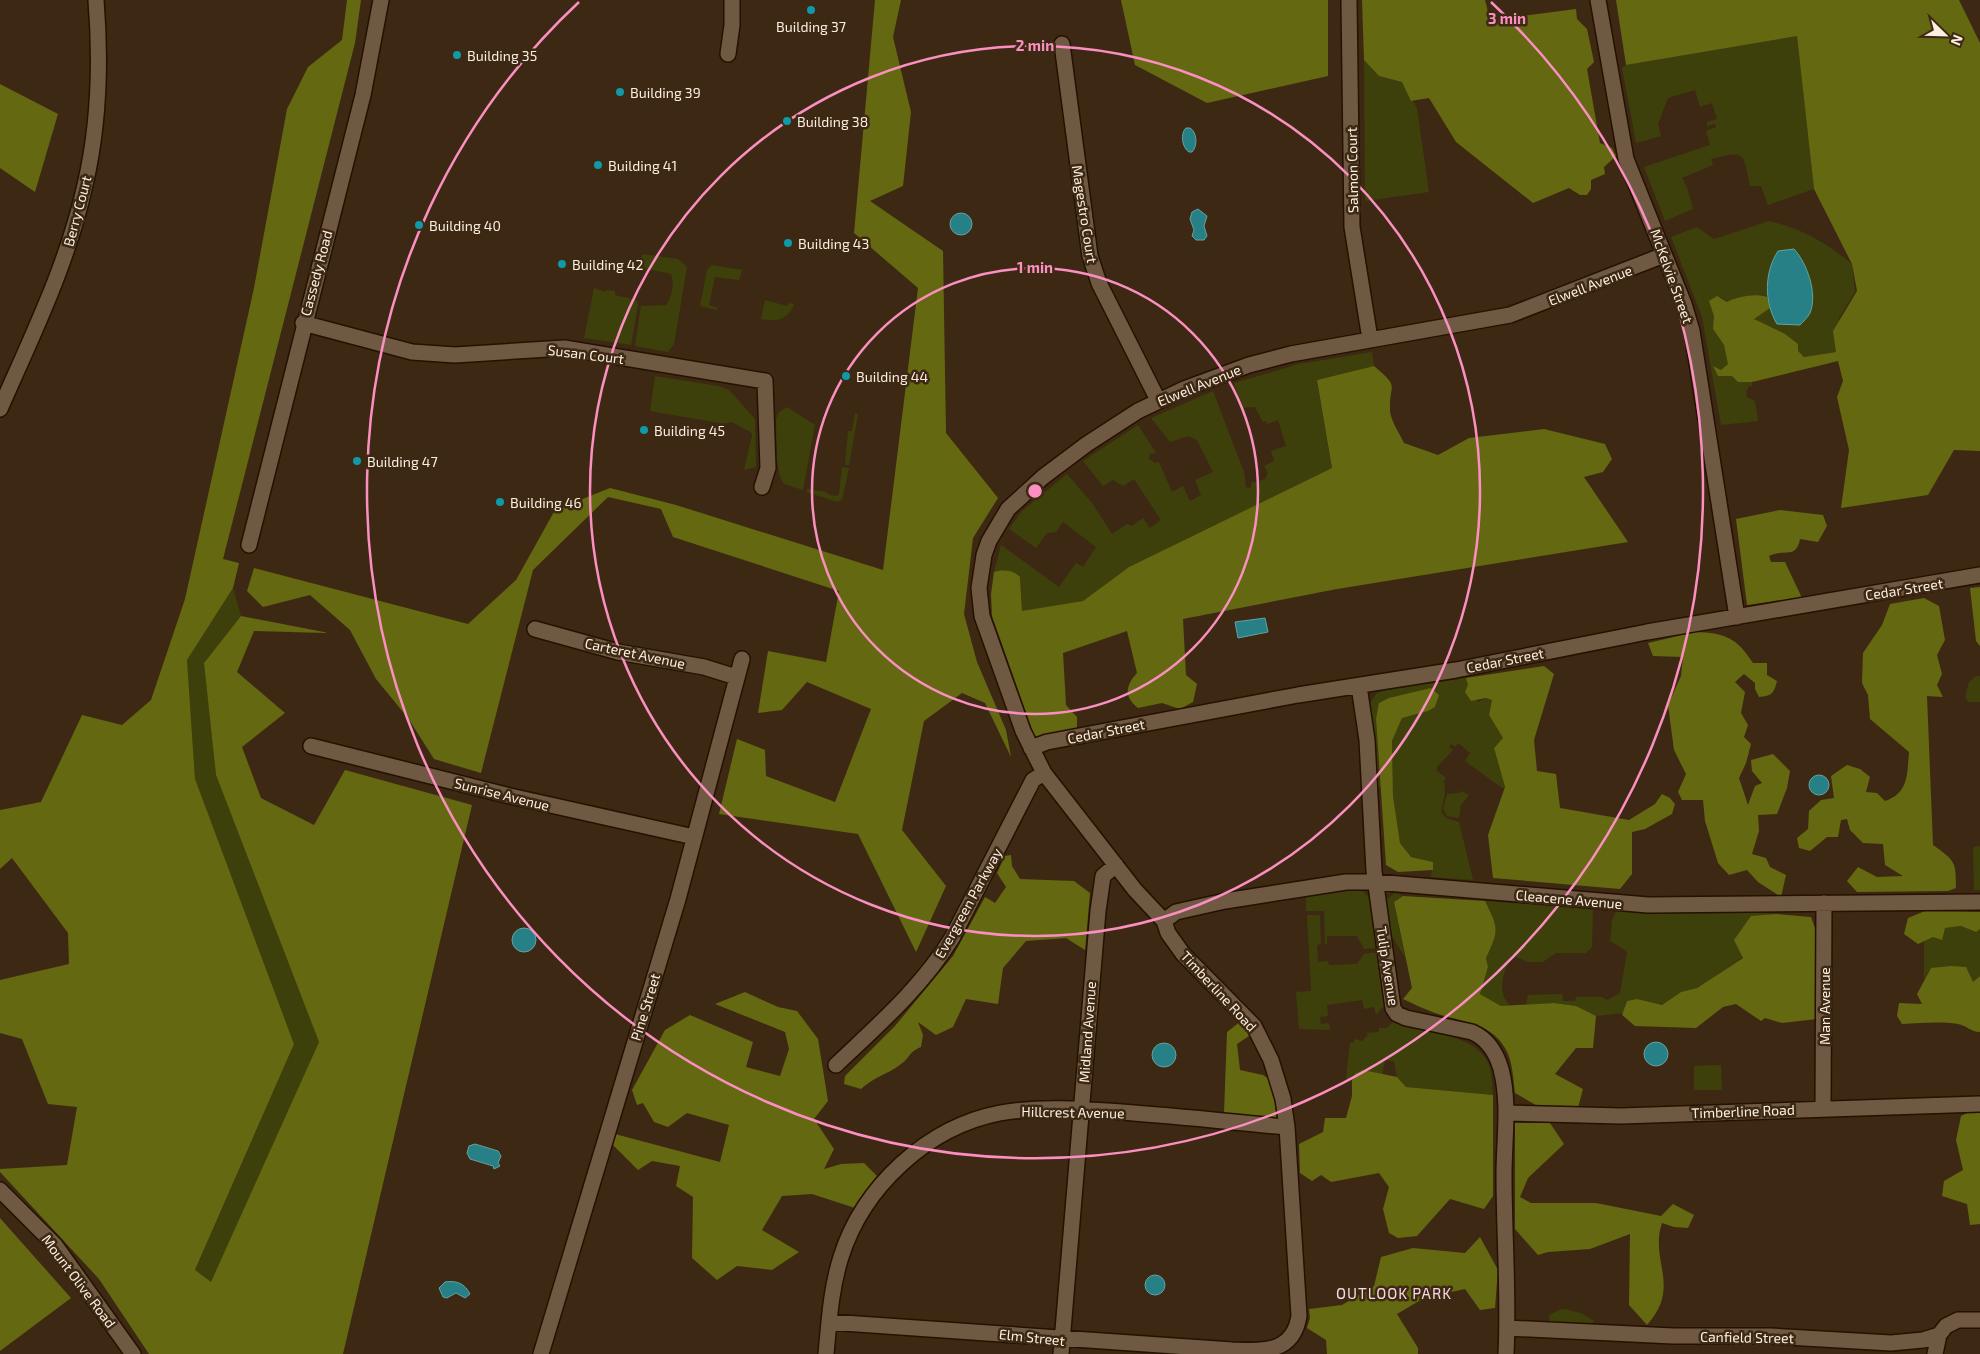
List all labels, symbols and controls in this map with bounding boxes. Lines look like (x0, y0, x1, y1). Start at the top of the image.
marker: Building 37 (805, 4, 817, 16)
text: 3 min (1488, 9, 1526, 27)
north arrow (1920, 10, 1970, 60)
place label: Building 37 (776, 18, 846, 35)
text: N (1948, 32, 1967, 48)
text: 2 min (1016, 36, 1054, 54)
place label: Building 35 (467, 47, 537, 64)
marker: Building 35 (451, 49, 463, 61)
place label: Building 39 (630, 84, 701, 101)
marker: Building 39 (614, 86, 626, 98)
place label: Building 38 (797, 113, 868, 130)
marker: Building 38 (781, 115, 793, 127)
street label: Salmon Court (1343, 127, 1361, 213)
place label: Building 41 (608, 157, 677, 174)
marker: Building 41 (592, 159, 604, 171)
street label: Magestro Court (1069, 164, 1101, 264)
street label: Berry Court (59, 174, 95, 248)
place label: Building 40 (429, 217, 501, 234)
marker: Building 40 (413, 219, 425, 231)
street label: McKelvie Street (1647, 227, 1697, 325)
street label: Cassedy Road (296, 228, 336, 318)
place label: Building 43 (798, 235, 869, 252)
marker: Building 43 (782, 237, 794, 249)
place label: Building 42 (572, 256, 643, 273)
marker: Building 42 (556, 258, 568, 270)
text: 1 min (1017, 258, 1053, 276)
street label: Elwell Avenue (1546, 261, 1634, 309)
street label: Susan Court (547, 341, 625, 367)
street label: Elwell Avenue (1155, 361, 1243, 409)
place label: Building 44 (856, 368, 928, 385)
marker: Building 44 (840, 370, 852, 382)
place label: Building 45 (654, 422, 725, 439)
marker: Building 45 (638, 424, 650, 436)
place label: Building 47 (367, 453, 438, 470)
marker: Building 47 (351, 455, 363, 467)
centre of rings (1026, 482, 1044, 500)
place label: Building 46 (510, 494, 581, 511)
marker: Building 46 (494, 496, 506, 508)
street label: Cedar Street (1864, 574, 1944, 604)
street label: Carteret Avenue (583, 634, 687, 672)
street label: Cedar Street (1465, 644, 1545, 676)
street label: Cedar Street (1066, 715, 1146, 747)
street label: Sunrise Avenue (453, 774, 551, 814)
street label: Evergreen Parkway (931, 845, 1006, 961)
street label: Cleacene Avenue (1515, 886, 1623, 912)
street label: Tulip Avenue (1373, 925, 1403, 1007)
street label: Timberline Road (1177, 947, 1261, 1035)
street label: Man Avenue (1816, 967, 1833, 1045)
street label: Pine Street (627, 971, 663, 1043)
street label: Midland Avenue (1075, 981, 1099, 1083)
street label: Timberline Road (1691, 1101, 1795, 1121)
street label: Hillcrest Avenue (1021, 1103, 1125, 1121)
street label: Mount Olive Road (39, 1231, 119, 1331)
district label: OUTLOOK PARK (1336, 1284, 1452, 1302)
street label: Elm Street (998, 1325, 1066, 1349)
street label: Canfield Street (1700, 1328, 1794, 1346)

